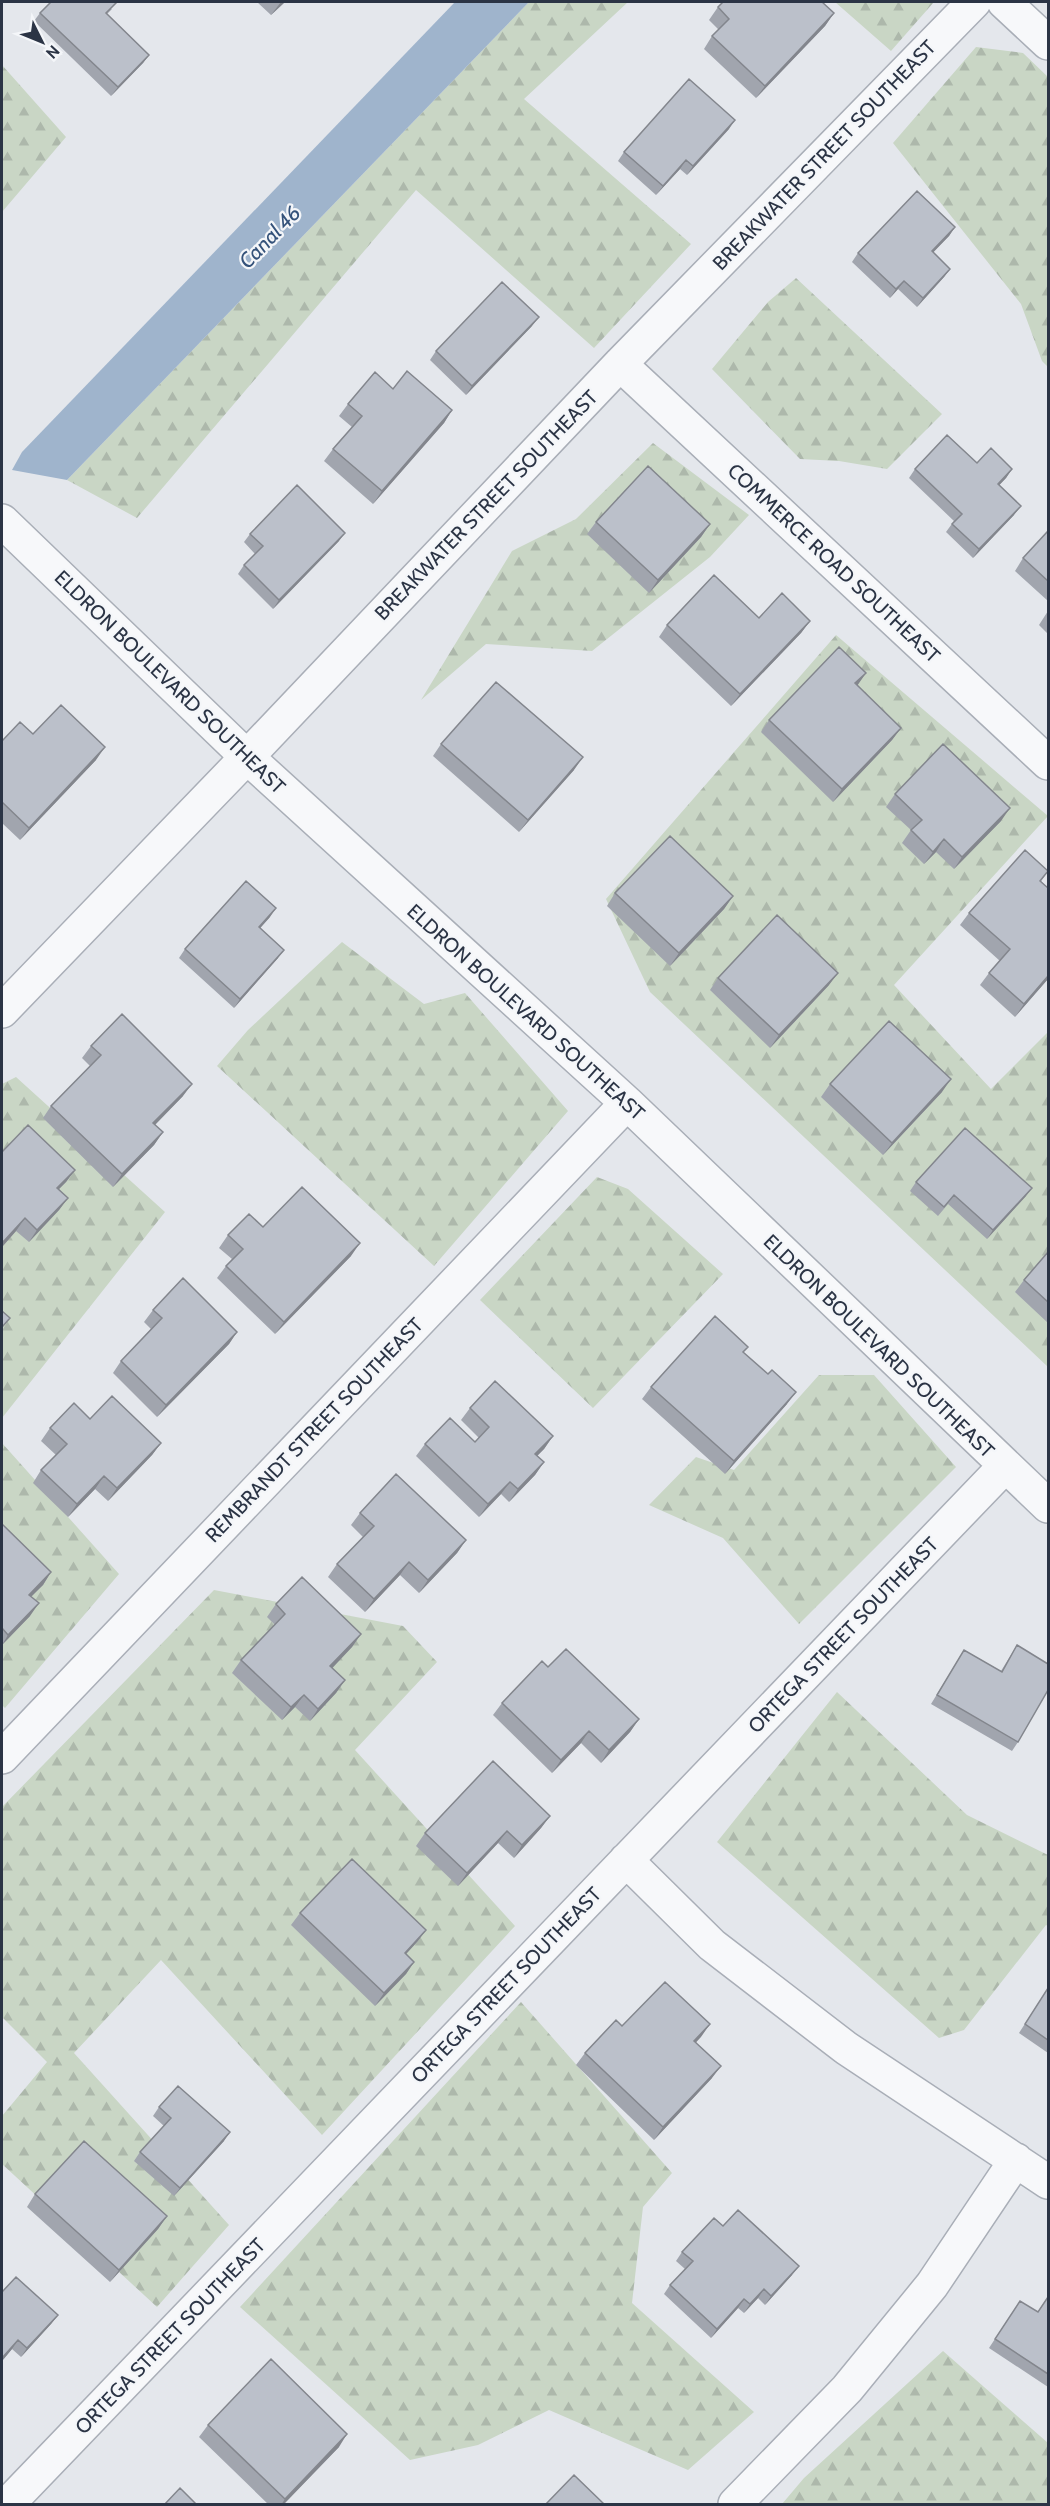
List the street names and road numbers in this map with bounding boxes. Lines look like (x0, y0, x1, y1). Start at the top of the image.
street label: BREAKWATER STREET SOUTHEAST (708, 35, 941, 275)
street label: BREAKWATER STREET SOUTHEAST (370, 385, 603, 625)
street label: COMMERCE ROAD SOUTHEAST (723, 458, 945, 668)
street label: ELDRON BOULEVARD SOUTHEAST (50, 565, 291, 799)
street label: ELDRON BOULEVARD SOUTHEAST (402, 899, 650, 1125)
street label: ELDRON BOULEVARD SOUTHEAST (759, 1229, 1000, 1463)
street label: REMBRANDT STREET SOUTHEAST (200, 1313, 428, 1547)
street label: ORTEGA STREET SOUTHEAST (743, 1532, 943, 1738)
street label: ORTEGA STREET SOUTHEAST (406, 1882, 606, 2088)
street label: ORTEGA STREET SOUTHEAST (70, 2233, 270, 2439)

